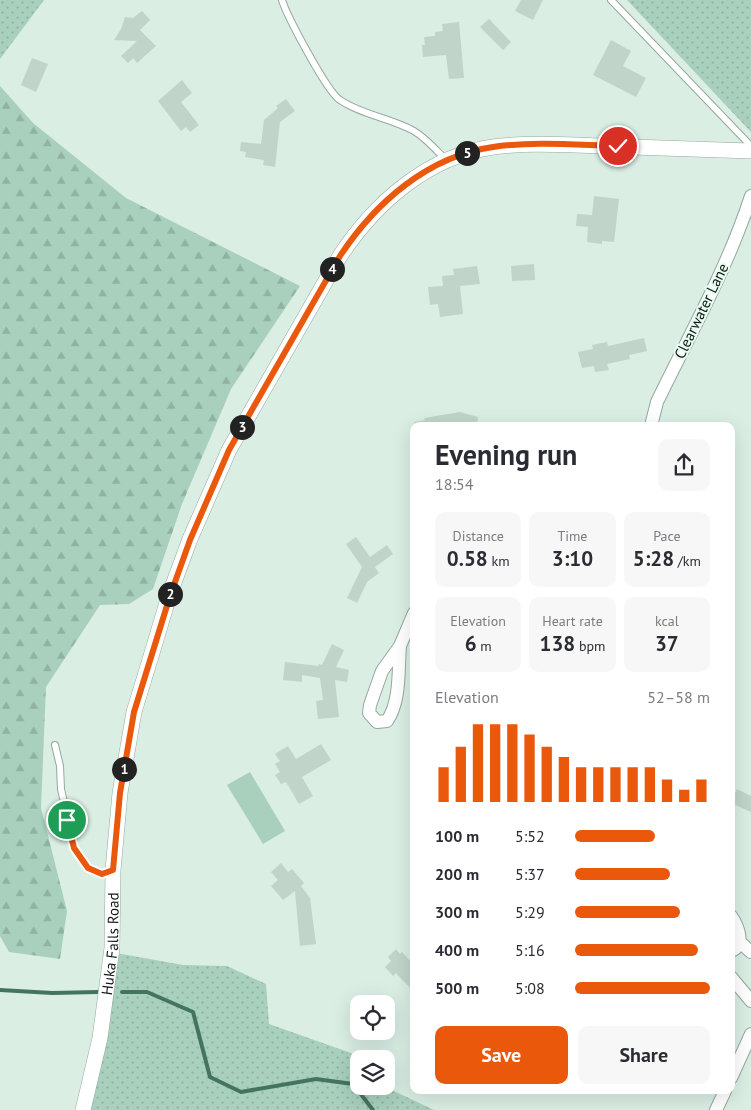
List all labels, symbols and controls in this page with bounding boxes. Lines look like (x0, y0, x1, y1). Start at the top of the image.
pin (597, 125, 639, 167)
icon: check (604, 132, 632, 160)
pin: 5 (454, 140, 480, 166)
text: 5 (464, 144, 471, 162)
pin: 4 (320, 256, 344, 282)
text: 4 (329, 260, 336, 278)
street label: Clearwater Lane (670, 260, 732, 362)
pin: 3 (230, 414, 254, 440)
text: 3 (239, 418, 246, 436)
text: Evening run (435, 436, 577, 473)
button: share (658, 439, 710, 491)
text: 18:54 (435, 474, 473, 494)
text: Distance (453, 527, 504, 545)
text: Time (557, 527, 588, 545)
text: Pace (653, 527, 681, 545)
text: 0.58 (447, 545, 488, 572)
text: 3:10 (552, 545, 593, 572)
text: 5:28 (633, 545, 674, 572)
text: km (488, 552, 510, 570)
text: /km (674, 552, 701, 570)
pin: 2 (158, 582, 182, 606)
text: 2 (167, 585, 174, 603)
text: Elevation (450, 612, 506, 630)
text: Heart rate (542, 612, 603, 630)
text: kcal (655, 612, 679, 630)
text: 6 (465, 630, 477, 657)
text: 138 (540, 630, 575, 657)
text: 37 (655, 630, 679, 657)
text: m (477, 637, 492, 655)
text: bpm (575, 637, 605, 655)
text: Elevation (435, 687, 499, 707)
text: 52–58 m (647, 687, 710, 707)
pin: 1 (112, 756, 136, 782)
text: 1 (121, 760, 128, 778)
pin (46, 799, 88, 841)
icon: arrive (53, 806, 81, 834)
text: 100 m (435, 826, 479, 846)
text: 5:52 (515, 826, 545, 846)
text: 200 m (435, 864, 479, 884)
text: 5:37 (515, 864, 545, 884)
street label: Huka Falls Road (96, 892, 122, 996)
text: 300 m (435, 902, 479, 922)
text: 5:29 (515, 902, 545, 922)
text: 400 m (435, 940, 479, 960)
text: 5:16 (515, 940, 545, 960)
text: 500 m (435, 978, 479, 998)
text: 5:08 (515, 978, 545, 998)
map controls (350, 995, 395, 1095)
button: locate (350, 995, 395, 1040)
button: Save (435, 1026, 568, 1084)
button: Share (578, 1026, 710, 1084)
button: layers (350, 1050, 395, 1095)

